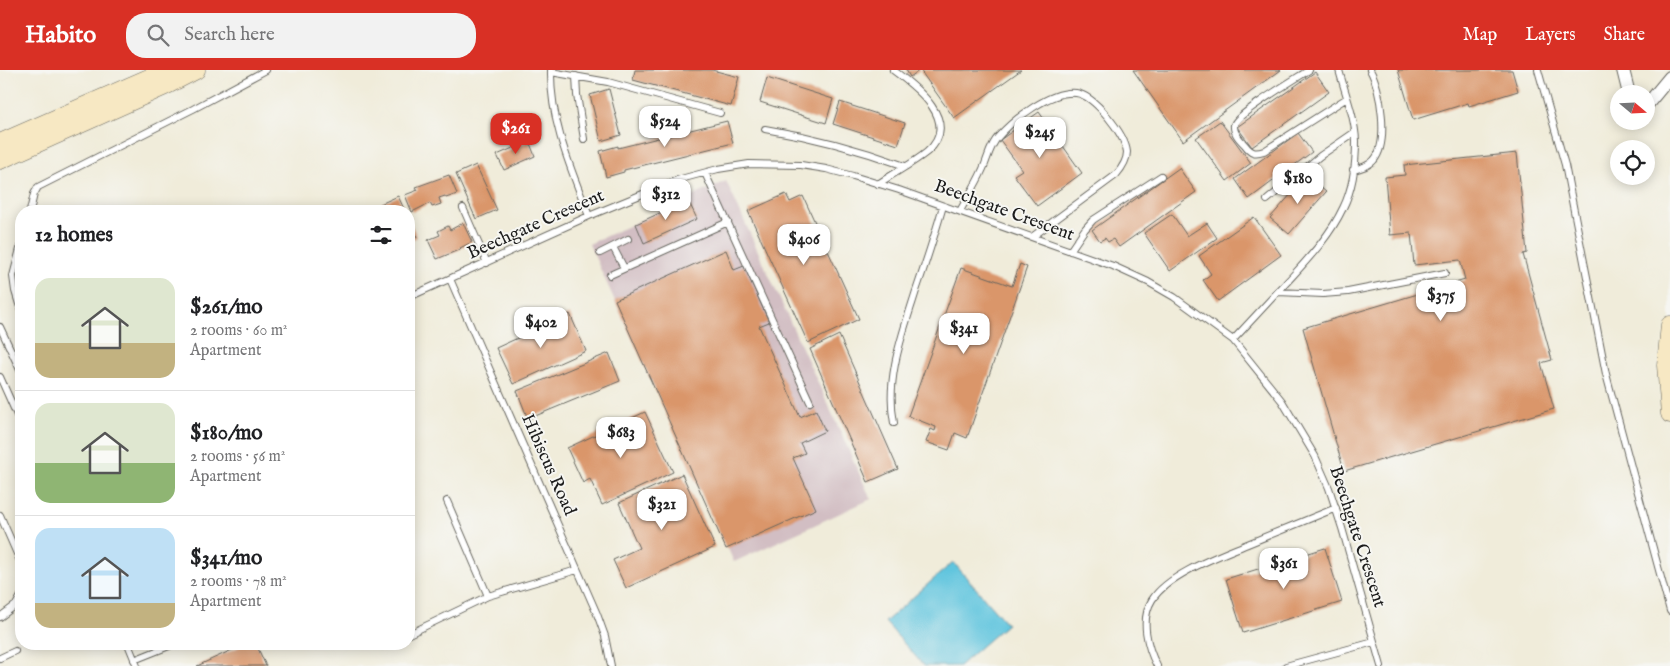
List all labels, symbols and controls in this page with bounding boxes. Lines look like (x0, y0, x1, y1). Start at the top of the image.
search box (126, 13, 476, 58)
text: Habito (25, 20, 96, 51)
icon: search (144, 21, 172, 49)
text: Search here (184, 23, 275, 47)
text: Map (1463, 24, 1497, 47)
text: Layers (1525, 24, 1576, 47)
text: Share (1604, 24, 1645, 47)
north arrow (1610, 85, 1655, 130)
map controls (1610, 85, 1655, 185)
pin: $524 (635, 106, 695, 148)
pin: $261 (486, 112, 546, 155)
text: $524 (650, 112, 680, 132)
pin: $245 (1010, 116, 1070, 159)
text: $261 (502, 119, 530, 139)
text: $245 (1025, 123, 1055, 143)
button: locate (1610, 140, 1655, 185)
pin: $180 (1268, 162, 1328, 205)
text: $180 (1284, 169, 1312, 189)
street label: Beechgate Crescent (931, 175, 1077, 247)
pin: $312 (636, 178, 696, 221)
street label: Beechgate Crescent (464, 185, 608, 265)
text: $312 (652, 185, 680, 205)
icon: filters (367, 221, 395, 249)
text: 12 homes (35, 222, 113, 249)
pin: $406 (774, 224, 834, 266)
text: $406 (788, 230, 820, 250)
pin: $375 (1411, 280, 1471, 322)
text: $375 (1427, 286, 1455, 306)
text: $261/mo (190, 294, 263, 321)
icon: home (75, 298, 135, 358)
pin: $402 (511, 306, 571, 349)
pin: $341 (934, 312, 994, 355)
text: $402 (525, 313, 557, 333)
text: $341 (950, 319, 978, 339)
text: 2 rooms · 60 m² (190, 321, 288, 341)
text: Apartment (190, 341, 261, 361)
street label: Hibiscus Road (515, 411, 581, 520)
pin: $683 (591, 416, 651, 459)
text: $180/mo (190, 420, 263, 447)
icon: home (75, 423, 135, 483)
text: $683 (607, 423, 635, 443)
text: 2 rooms · 56 m² (190, 447, 285, 467)
street label: Beechgate Crescent (1323, 463, 1391, 611)
text: Apartment (190, 467, 261, 487)
pin: $321 (632, 488, 692, 531)
text: $321 (648, 495, 676, 515)
text: $341/mo (190, 545, 262, 572)
icon: home (75, 548, 135, 608)
pin: $361 (1254, 548, 1314, 590)
text: $361 (1270, 554, 1298, 574)
text: 2 rooms · 78 m² (190, 572, 287, 592)
text: Apartment (190, 592, 261, 612)

